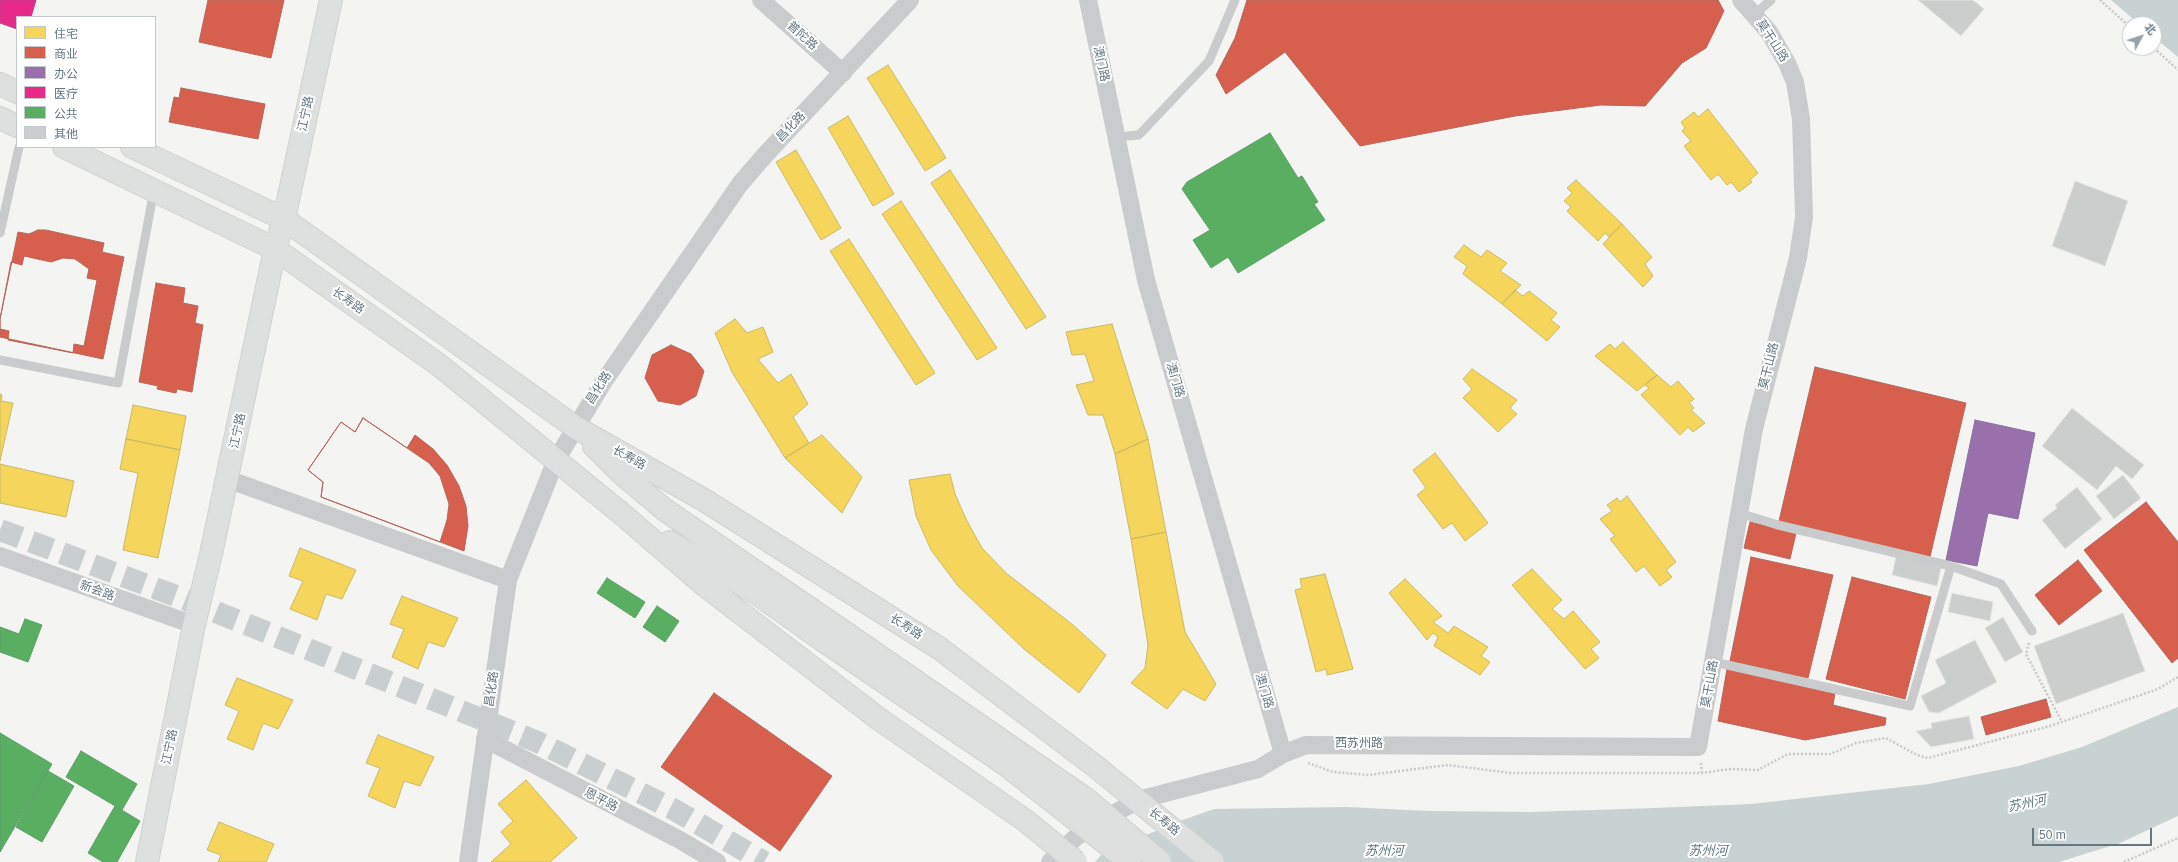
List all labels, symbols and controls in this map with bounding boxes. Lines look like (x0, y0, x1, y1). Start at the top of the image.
legend (16, 16, 156, 148)
north arrow (2122, 16, 2162, 56)
street label: 莫干山路 (1753, 17, 1791, 65)
street label: 普陀路 (784, 19, 820, 53)
text: 北 (2142, 21, 2159, 37)
text: 住宅 (54, 27, 78, 41)
street label: 澳门路 (1090, 45, 1112, 83)
text: 商业 (54, 47, 78, 61)
text: 办公 (54, 67, 78, 81)
text: 医疗 (54, 87, 78, 101)
street label: 江宁路 (295, 95, 317, 133)
text: 公共 (54, 107, 78, 121)
street label: 昌化路 (773, 109, 809, 145)
text: 其他 (54, 127, 78, 141)
street label: 长寿路 (329, 285, 367, 317)
street label: 莫干山路 (1756, 341, 1782, 391)
street label: 澳门路 (1163, 361, 1187, 399)
street label: 昌化路 (583, 369, 615, 407)
street label: 江宁路 (227, 412, 249, 450)
street label: 长寿路 (610, 443, 648, 473)
street label: 新会路 (78, 578, 116, 604)
street label: 长寿路 (887, 611, 925, 643)
street label: 莫干山路 (1699, 659, 1721, 709)
street label: 昌化路 (482, 670, 502, 708)
street label: 澳门路 (1252, 672, 1276, 710)
street label: 江宁路 (159, 728, 181, 766)
street label: 西苏州路 (1335, 737, 1383, 751)
street label: 恩平路 (582, 785, 620, 815)
water label: 苏州河 (2006, 792, 2048, 816)
street label: 长寿路 (1145, 805, 1183, 839)
scale bar (2034, 820, 2154, 846)
text: 50 m (2039, 828, 2066, 842)
water label: 苏州河 (1365, 843, 1403, 859)
water label: 苏州河 (1689, 843, 1727, 859)

